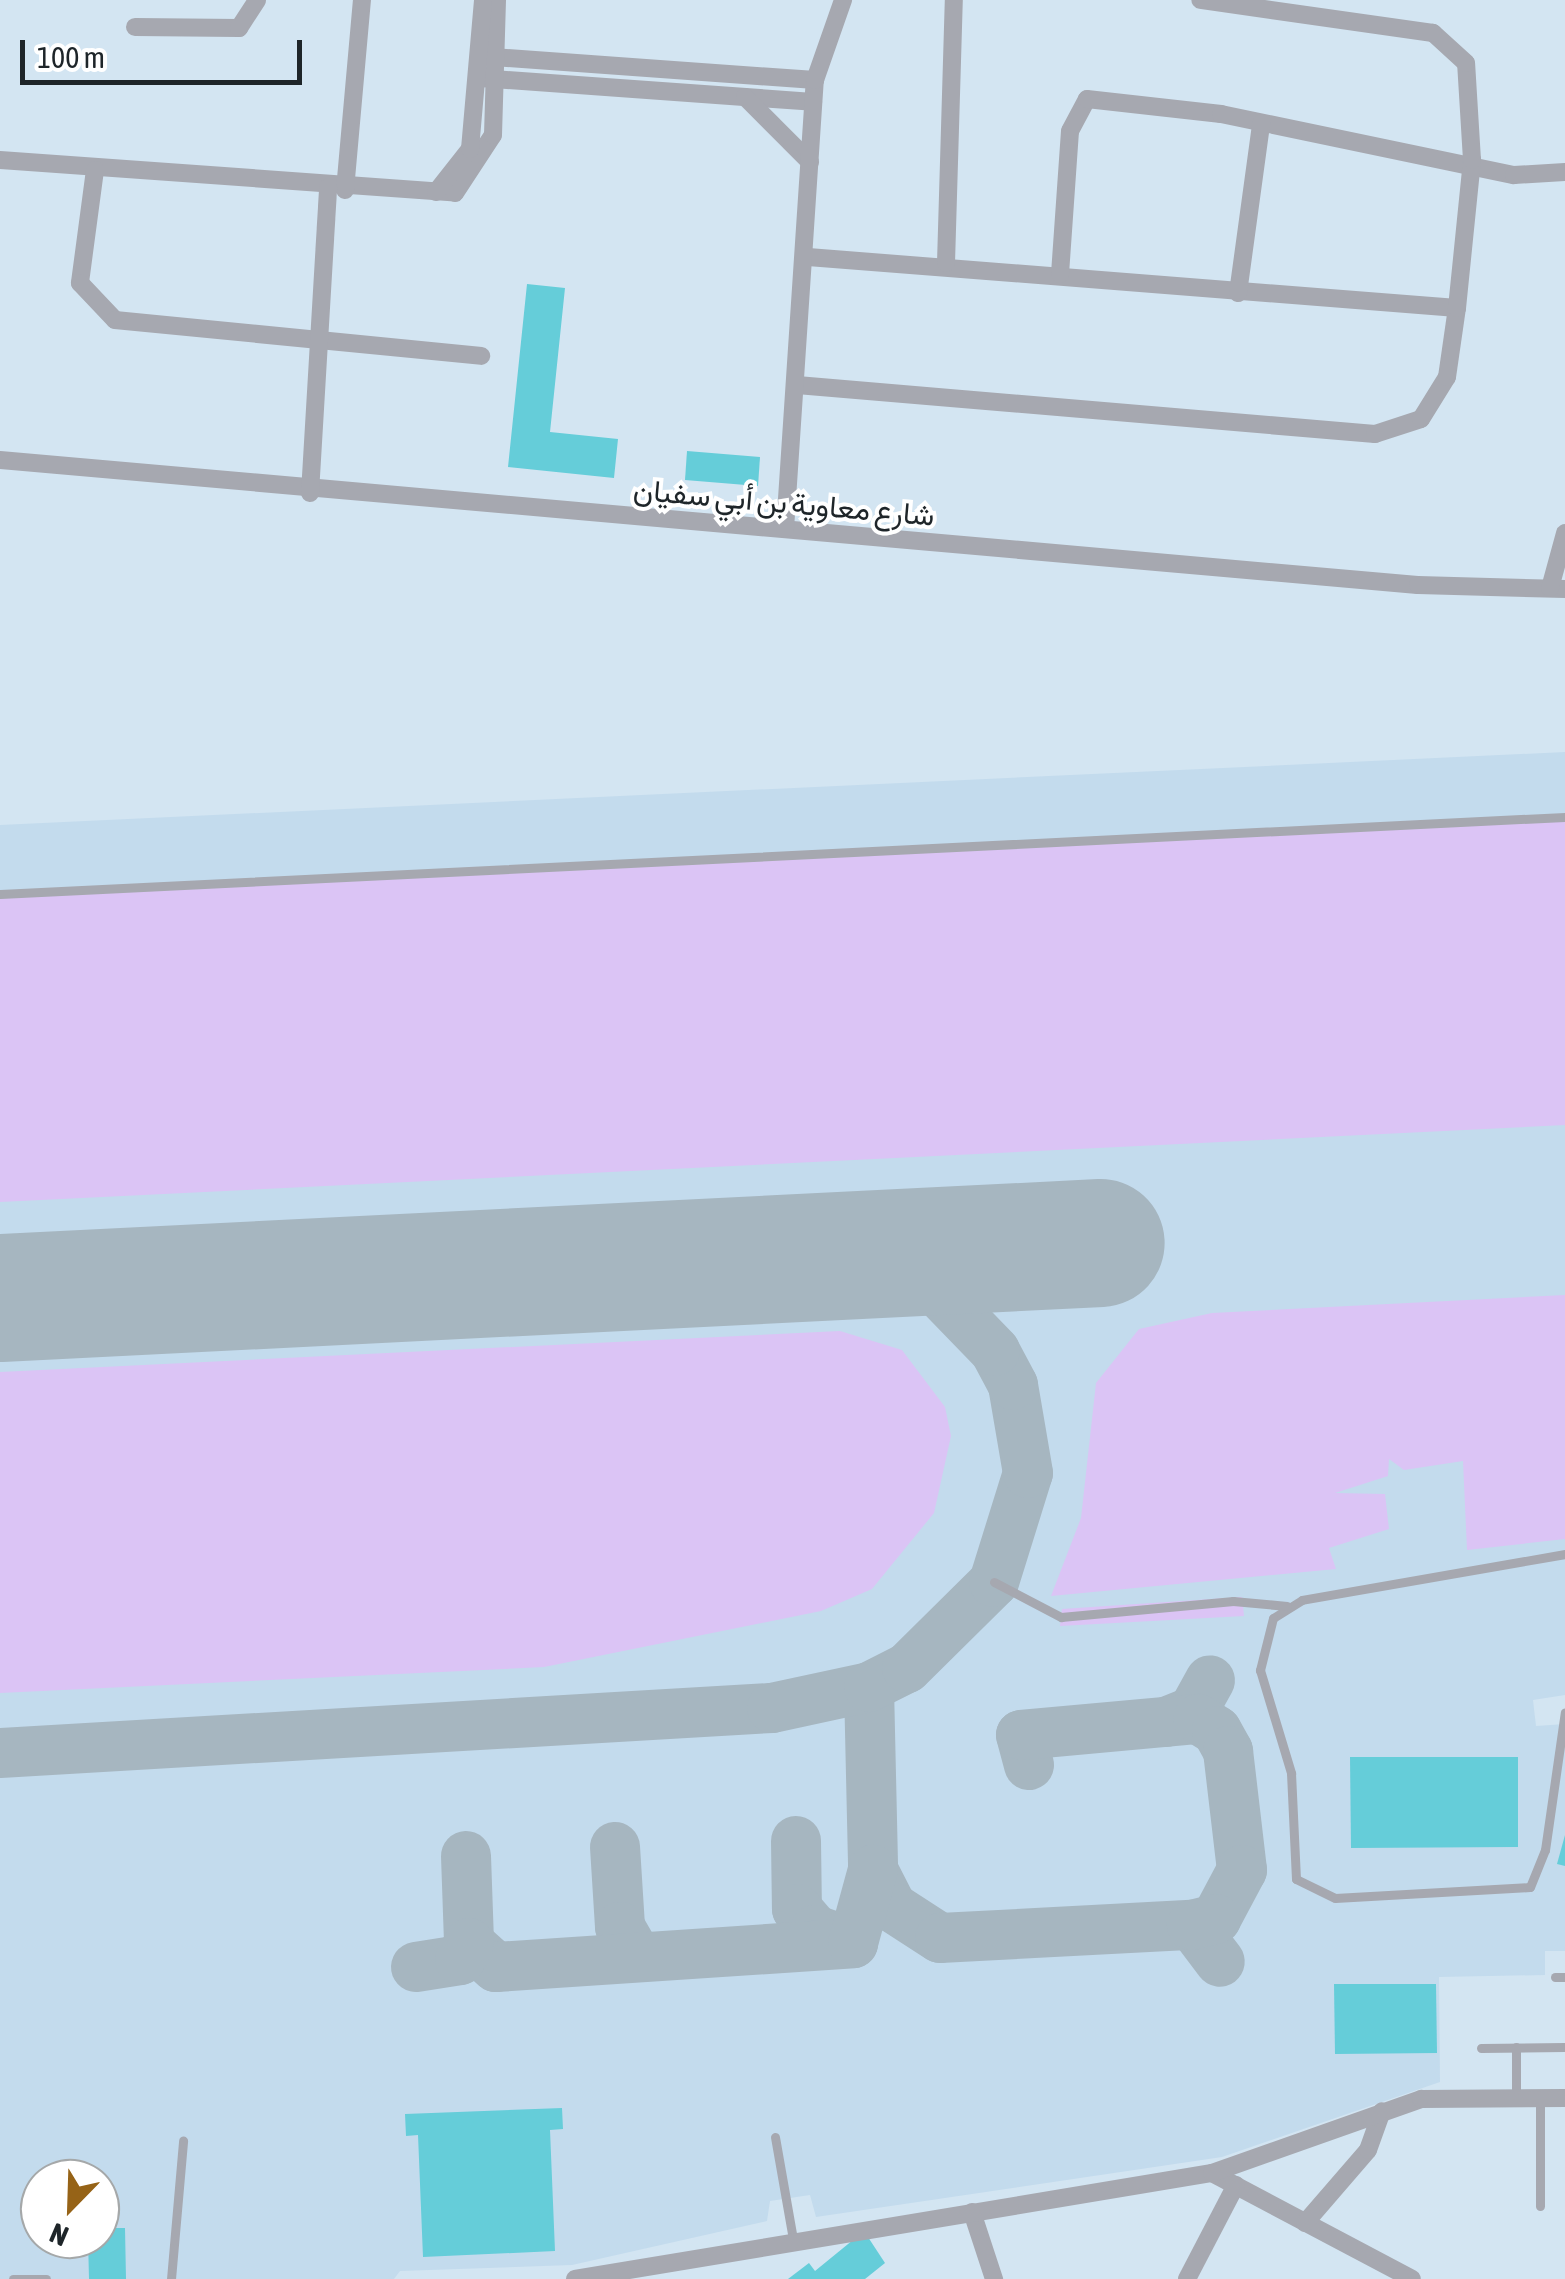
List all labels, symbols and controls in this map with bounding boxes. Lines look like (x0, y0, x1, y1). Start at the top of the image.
scale bar (25, 20, 308, 82)
text: 100 m (37, 40, 105, 74)
street label: شارع معاوية بن أبي سفيان (632, 471, 936, 533)
north arrow (20, 2159, 120, 2259)
text: N (45, 2217, 73, 2253)

